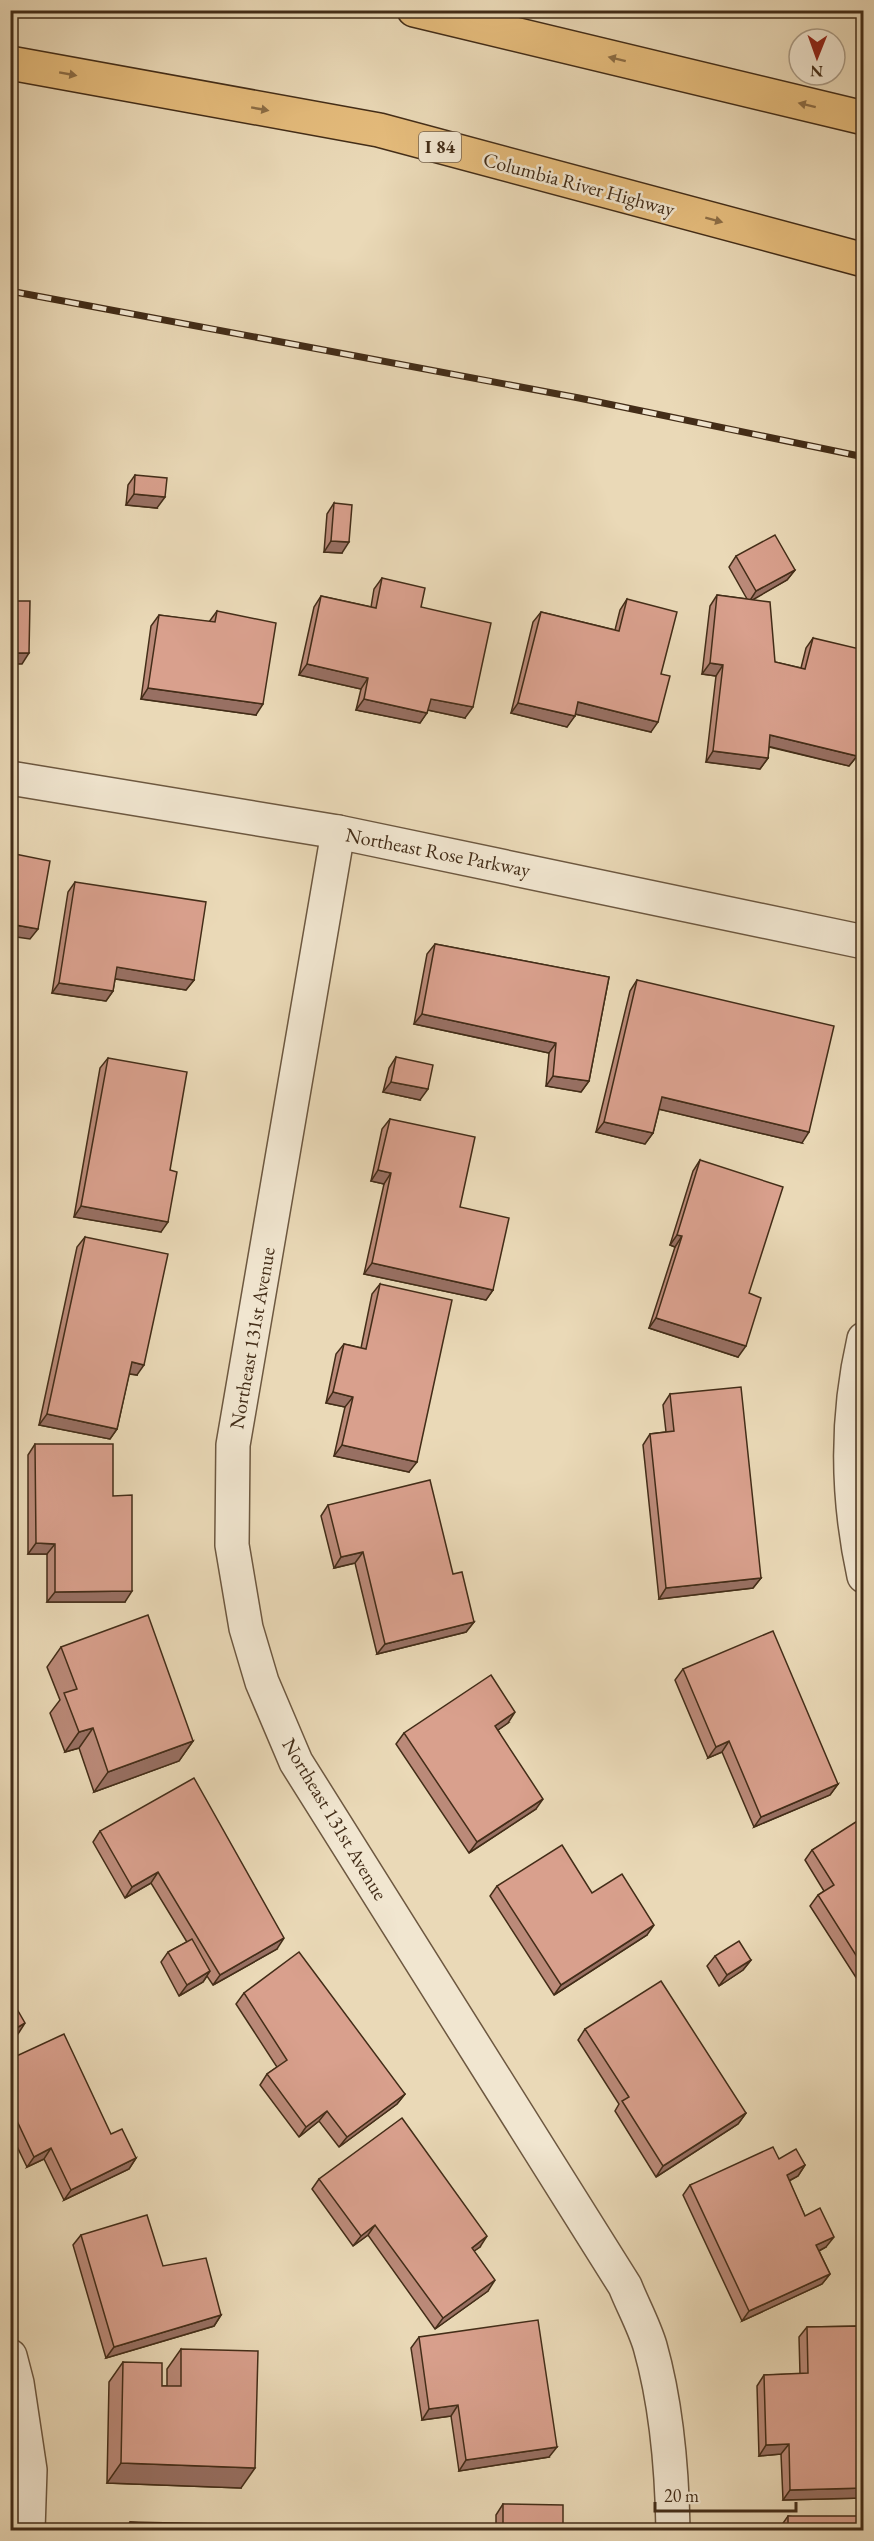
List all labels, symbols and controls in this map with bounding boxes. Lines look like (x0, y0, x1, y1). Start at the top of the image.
north arrow (787, 27, 847, 87)
one-way arrow (608, 54, 626, 64)
text: N (810, 61, 823, 82)
one-way arrow (59, 70, 78, 79)
one-way arrow (797, 99, 816, 109)
one-way arrow (251, 105, 270, 114)
road number: I 84 (419, 132, 461, 162)
street label: Columbia River Highway (480, 146, 678, 222)
one-way arrow (705, 216, 723, 226)
street label: Northeast Rose Parkway (343, 821, 533, 883)
street label: Northeast 131st Avenue (223, 1245, 281, 1431)
street label: Northeast 131st Avenue (276, 1733, 394, 1905)
scale bar (655, 2475, 796, 2513)
text: 20 m (664, 2484, 699, 2507)

